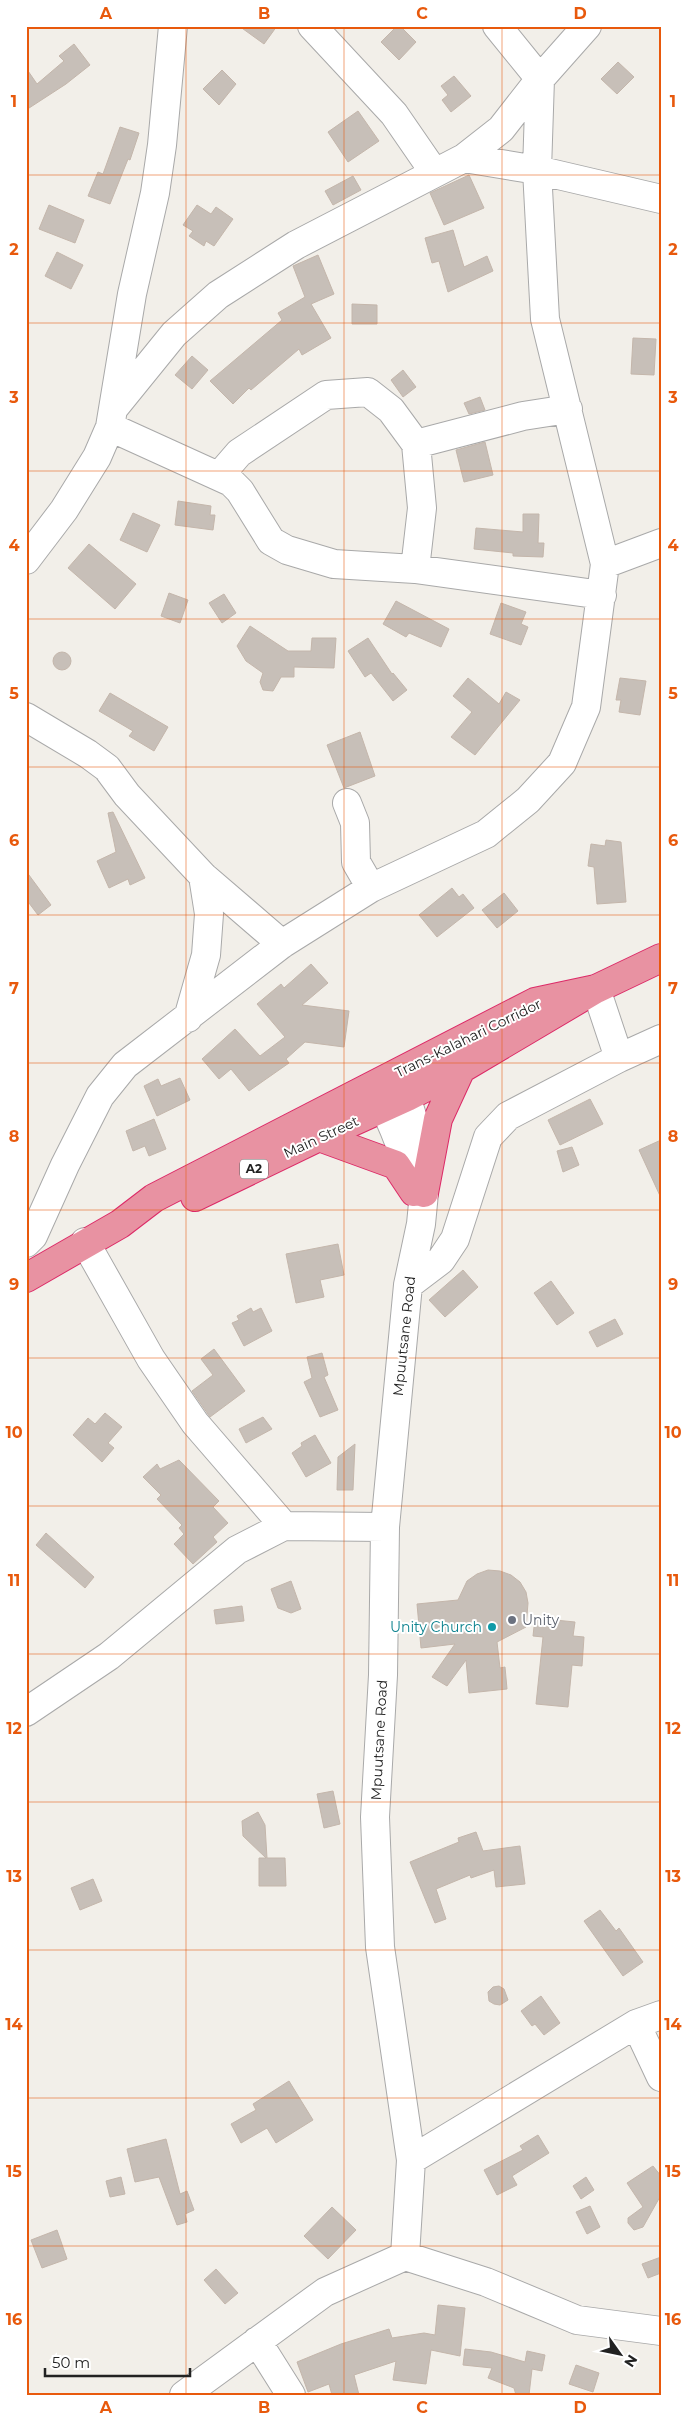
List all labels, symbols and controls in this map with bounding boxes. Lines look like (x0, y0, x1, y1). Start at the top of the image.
text: A (99, 4, 113, 23)
text: B (258, 4, 270, 23)
text: C (416, 4, 428, 23)
text: D (573, 4, 587, 23)
text: 1 (11, 92, 17, 111)
text: 1 (670, 92, 676, 111)
text: 2 (9, 240, 19, 259)
text: 2 (668, 240, 678, 259)
text: 3 (8, 388, 19, 407)
text: 3 (667, 388, 678, 407)
text: 4 (8, 536, 20, 555)
text: 4 (667, 536, 679, 555)
text: 5 (9, 684, 19, 703)
text: 5 (668, 684, 678, 703)
text: 6 (9, 831, 19, 850)
text: 6 (668, 831, 678, 850)
text: 7 (9, 979, 19, 998)
text: 7 (668, 979, 678, 998)
street label: Trans-Kalahari Corridor (392, 995, 544, 1081)
street label: Main Street (281, 1112, 362, 1162)
text: 8 (9, 1127, 19, 1146)
text: 8 (668, 1127, 678, 1146)
road number: A2 (240, 1160, 268, 1178)
text: 9 (9, 1275, 19, 1294)
street label: Mpuutsane Road (389, 1275, 419, 1397)
text: 9 (668, 1275, 678, 1294)
text: 10 (5, 1423, 23, 1442)
text: 10 (664, 1423, 682, 1442)
text: 11 (8, 1571, 20, 1590)
text: 11 (667, 1571, 679, 1590)
place label: Unity (522, 1611, 559, 1629)
marker: Unity (506, 1614, 518, 1626)
place label: Unity Church (390, 1618, 482, 1636)
marker: Unity Church (486, 1621, 498, 1633)
street label: Mpuutsane Road (367, 1679, 391, 1801)
text: 12 (6, 1719, 22, 1738)
text: 12 (665, 1719, 681, 1738)
text: 13 (6, 1867, 22, 1886)
text: 13 (665, 1867, 681, 1886)
text: 14 (5, 2015, 23, 2034)
text: 14 (664, 2015, 682, 2034)
text: 15 (6, 2162, 22, 2181)
text: 15 (665, 2162, 681, 2181)
text: 16 (6, 2310, 22, 2329)
text: 16 (665, 2310, 681, 2329)
north arrow (594, 2328, 644, 2378)
scale bar (45, 2346, 190, 2378)
text: N (620, 2351, 642, 2371)
text: 50 m (52, 2353, 90, 2372)
text: A (99, 2398, 113, 2417)
text: B (258, 2398, 270, 2417)
text: C (416, 2398, 428, 2417)
text: D (573, 2398, 587, 2417)

